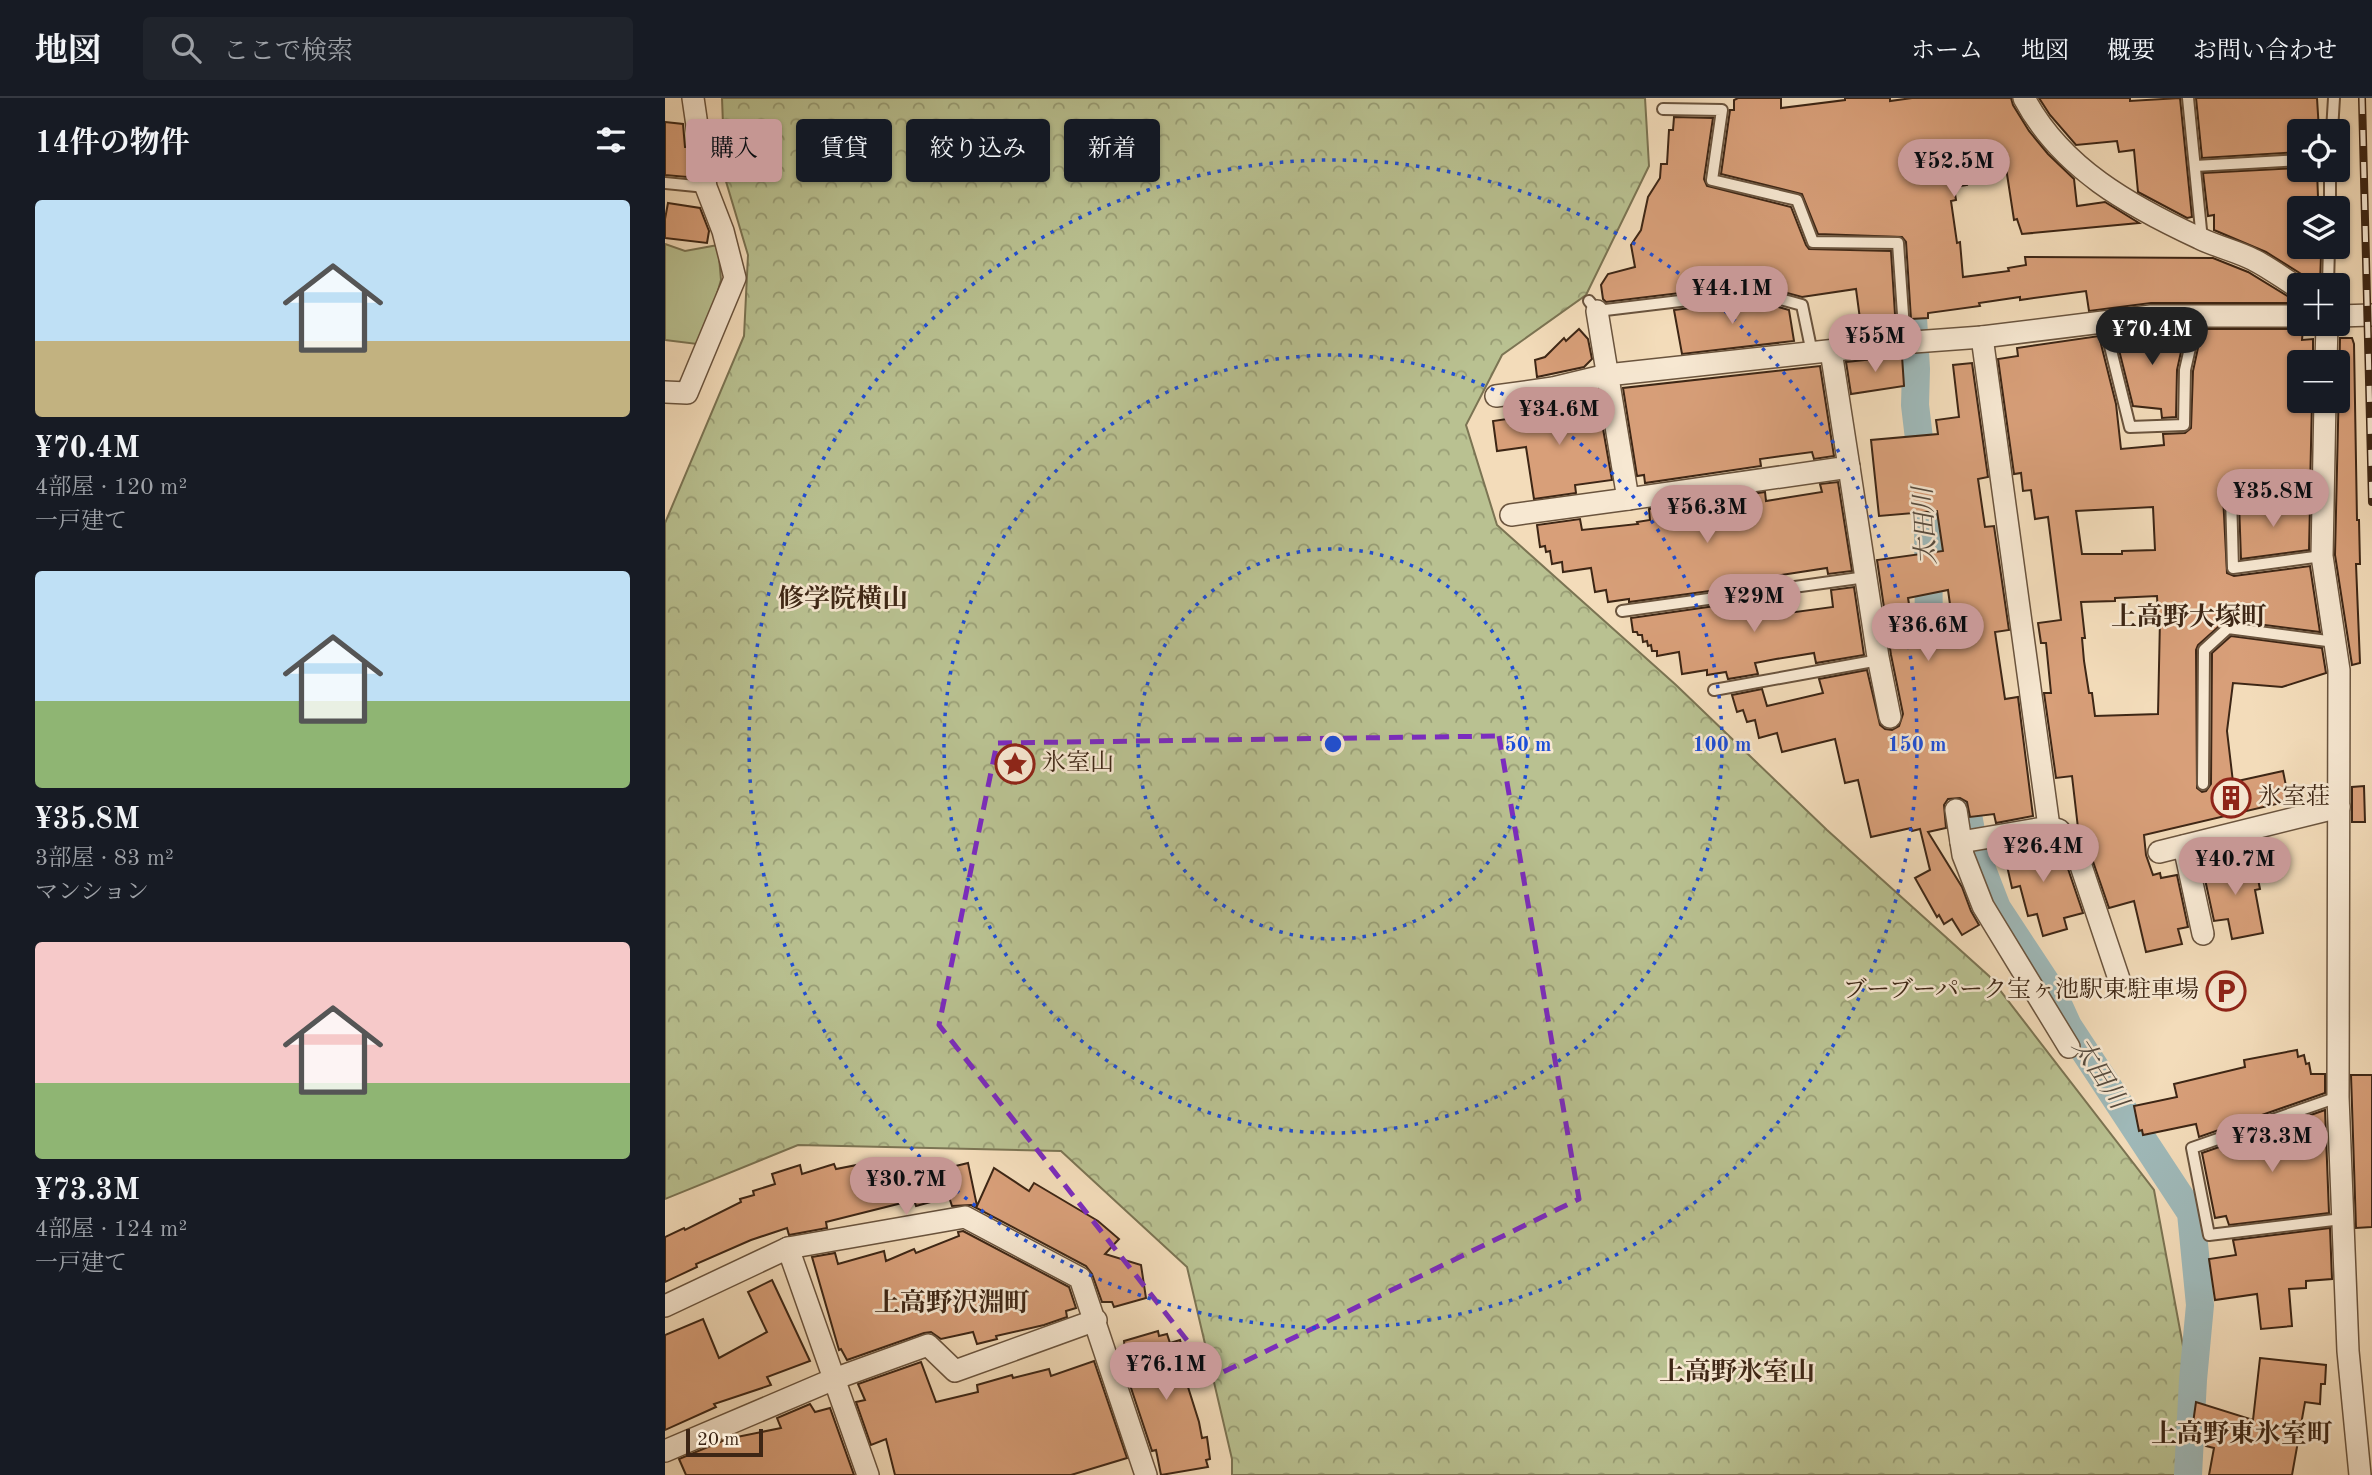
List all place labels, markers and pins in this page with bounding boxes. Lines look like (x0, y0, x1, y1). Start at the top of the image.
pin: ¥52.5M (1897, 140, 2011, 199)
pin: ¥44.1M (1675, 266, 1789, 326)
pin: ¥70.4M (2095, 308, 2209, 367)
pin: ¥55M (1834, 314, 1916, 374)
pin: ¥34.6M (1502, 388, 1616, 447)
pin: ¥35.8M (2216, 470, 2330, 529)
pin: ¥56.3M (1650, 486, 1764, 545)
pin: ¥29M (1713, 574, 1795, 634)
pin: ¥36.6M (1871, 603, 1985, 663)
centre of rings (1321, 732, 1345, 756)
place icon: 氷室山 (994, 743, 1036, 785)
place label: 氷室山 (1042, 749, 1114, 776)
building icon: 氷室荘 (2210, 777, 2252, 819)
place label: 氷室荘 (2258, 783, 2330, 810)
pin: ¥26.4M (1986, 824, 2100, 884)
pin: ¥40.7M (2178, 838, 2292, 897)
parking icon: ブーブーパーク宝ヶ池駅東駐車場 (2205, 970, 2247, 1012)
place label: ブーブーパーク宝ヶ池駅東駐車場 (1843, 976, 2199, 1003)
pin: ¥73.3M (2215, 1114, 2329, 1174)
pin: ¥30.7M (849, 1158, 963, 1217)
pin: ¥76.1M (1109, 1342, 1223, 1402)

